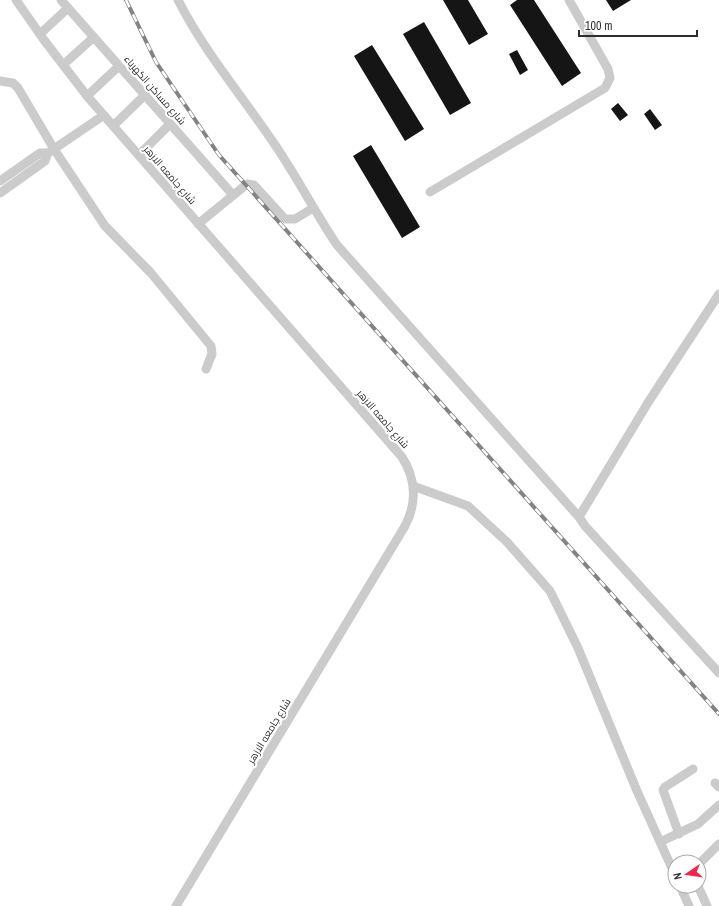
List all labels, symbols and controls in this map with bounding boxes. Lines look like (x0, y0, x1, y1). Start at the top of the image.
scale bar (579, 12, 697, 38)
text: 100 m (585, 18, 612, 34)
street label: شارع مساكن الكهرباء (121, 53, 189, 127)
street label: شارع جامعه الازهر (140, 142, 199, 207)
street label: شارع جامعه الازهر (353, 386, 412, 451)
street label: شارع جامعه الازهر (244, 696, 294, 767)
north arrow (667, 854, 707, 894)
text: N (670, 872, 685, 881)

